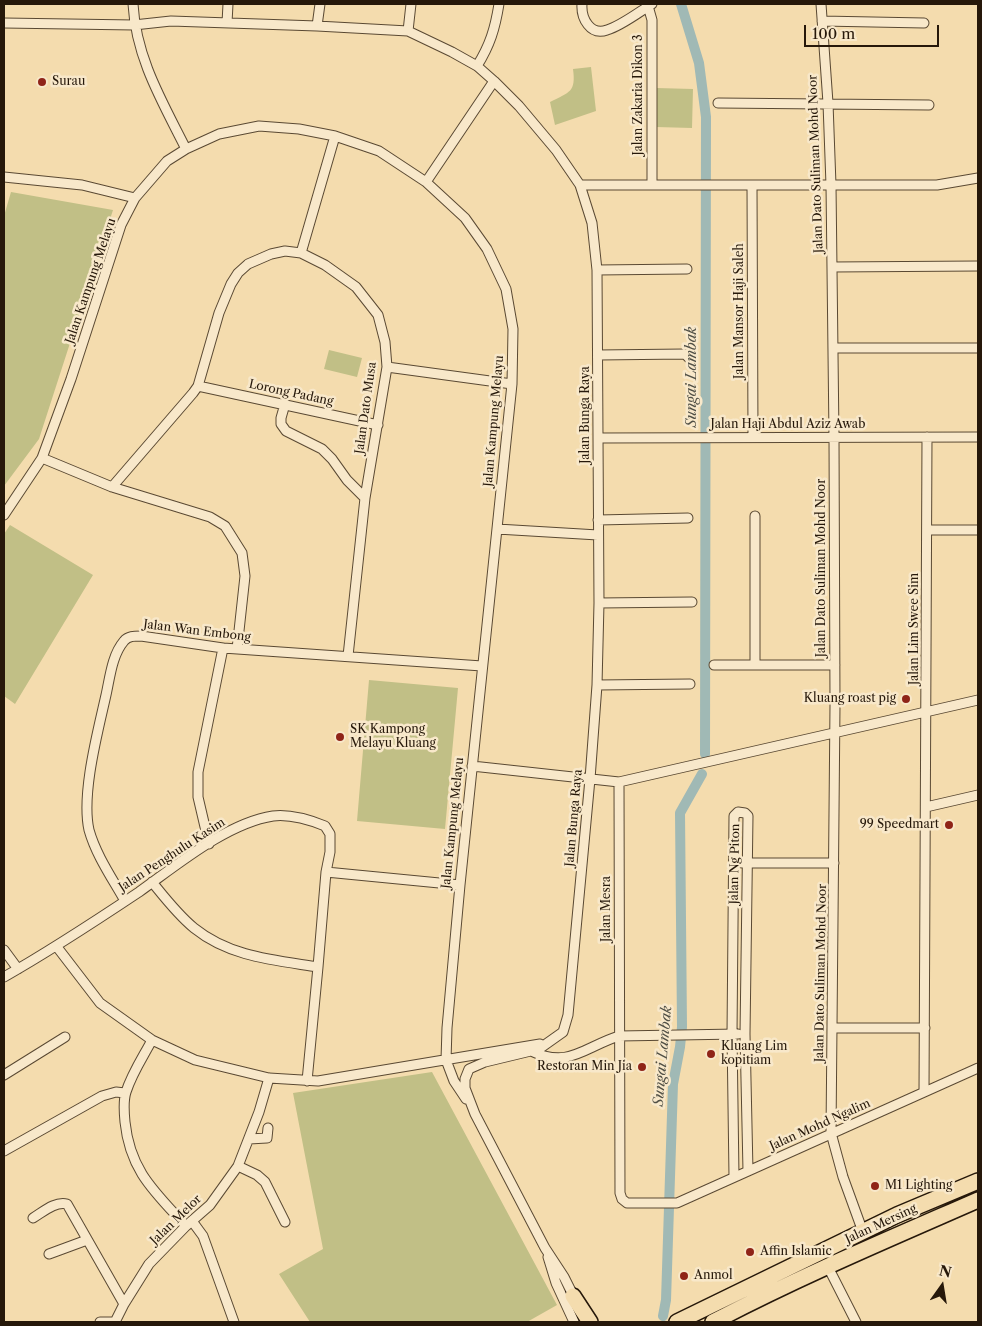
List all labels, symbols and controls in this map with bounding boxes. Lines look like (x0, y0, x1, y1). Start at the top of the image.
scale bar (807, 15, 942, 47)
text: 100 m (812, 24, 855, 43)
street label: Jalan Zakaria Dikon 3 (632, 34, 646, 156)
place label: Surau (52, 75, 85, 89)
street label: Jalan Dato Suliman Mohd Noor (806, 75, 826, 253)
marker: Surau (36, 76, 48, 88)
street label: Jalan Kampung Melayu (63, 216, 119, 346)
street label: Jalan Mansor Haji Saleh (733, 243, 747, 379)
water label: Sungai Lambak (684, 327, 700, 427)
street label: Jalan Kampung Melayu (481, 355, 507, 487)
street label: Jalan Dato Musa (352, 361, 380, 455)
street label: Jalan Bunga Raya (579, 366, 593, 464)
street label: Lorong Padang (247, 377, 335, 409)
street label: Jalan Haji Abdul Aziz Awab (711, 418, 865, 432)
street label: Jalan Dato Suliman Mohd Noor (815, 479, 829, 657)
street label: Jalan Lim Swee Sim (908, 573, 922, 685)
street label: Jalan Wan Embong (143, 617, 251, 645)
place label: Kluang roast pig (804, 692, 896, 706)
marker: Kluang roast pig (900, 693, 912, 705)
place label: SK Kampong Melayu Kluang (350, 723, 436, 751)
marker: SK Kampong Melayu Kluang (334, 731, 346, 743)
street label: Jalan Kampung Melayu (439, 757, 467, 889)
street label: Jalan Bunga Raya (563, 769, 585, 867)
street label: Jalan Penghulu Kasim (116, 815, 228, 895)
place label: 99 Speedmart (860, 818, 939, 832)
marker: 99 Speedmart (943, 819, 955, 831)
street label: Jalan Ng Piton (727, 823, 743, 905)
street label: Jalan Mesra (600, 876, 614, 942)
street label: Jalan Dato Suliman Mohd Noor (812, 884, 830, 1062)
water label: Sungai Lambak (650, 1005, 676, 1107)
place label: Kluang Lim kopitiam (721, 1040, 787, 1068)
marker: Kluang Lim kopitiam (705, 1048, 717, 1060)
place label: Restoran Min Jia (537, 1060, 632, 1074)
marker: Restoran Min Jia (636, 1061, 648, 1073)
street label: Jalan Mohd Ngalim (767, 1096, 873, 1154)
place label: M1 Lighting (885, 1179, 952, 1193)
marker: M1 Lighting (869, 1180, 881, 1192)
street label: Jalan Melor (147, 1192, 205, 1248)
street label: Jalan Mersing (843, 1201, 919, 1247)
place label: Affin Islamic (760, 1245, 832, 1259)
marker: Affin Islamic (744, 1246, 756, 1258)
north arrow (917, 1261, 967, 1311)
text: N (937, 1261, 953, 1282)
place label: Anmol (694, 1269, 732, 1283)
marker: Anmol (678, 1270, 690, 1282)

